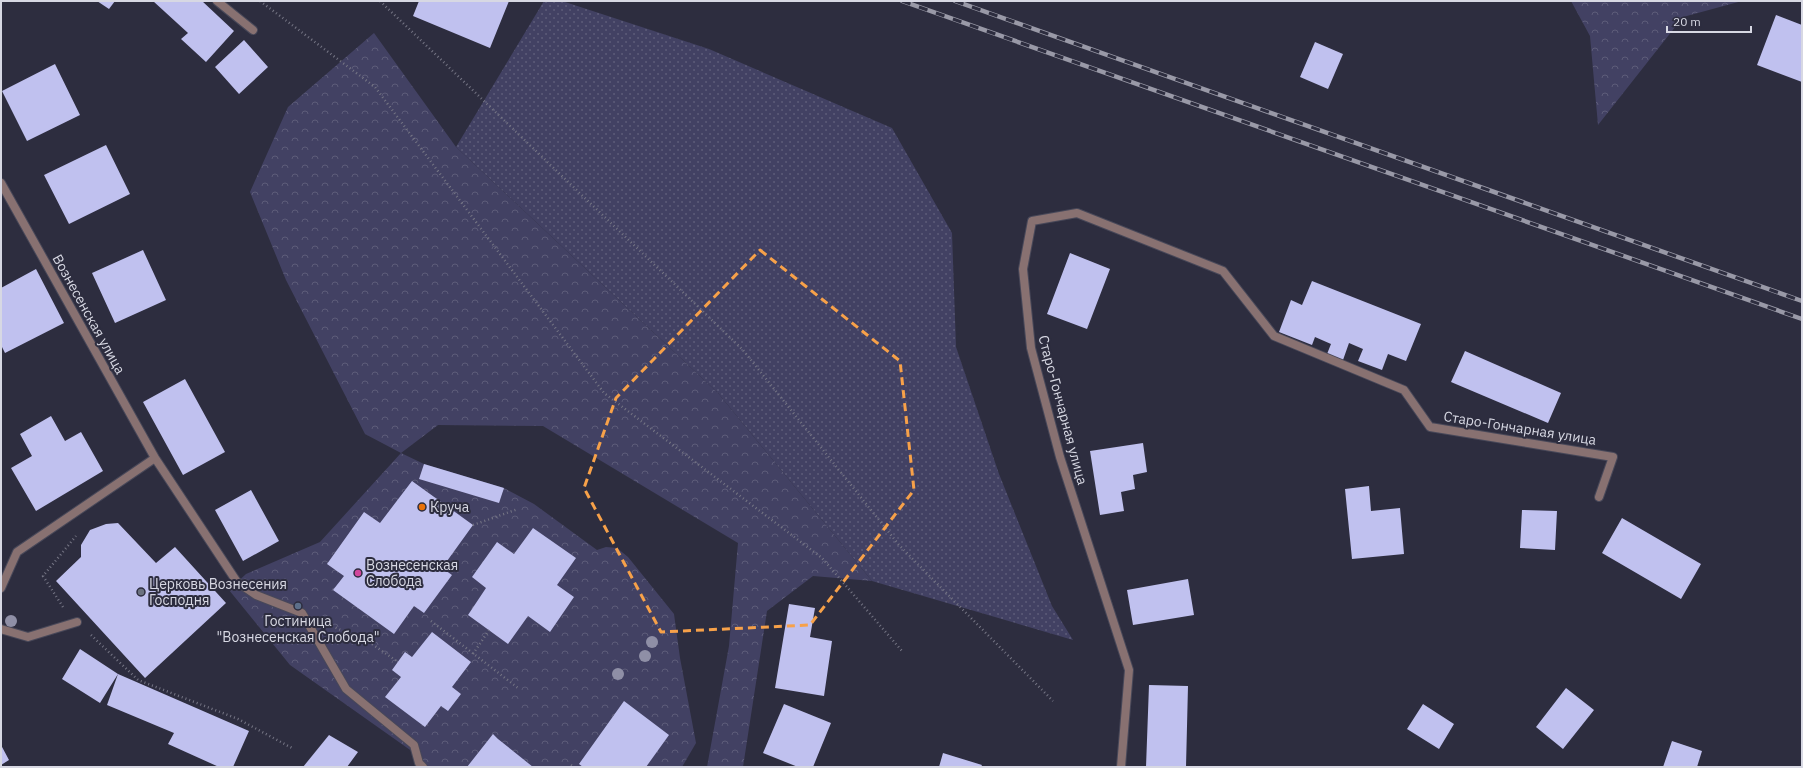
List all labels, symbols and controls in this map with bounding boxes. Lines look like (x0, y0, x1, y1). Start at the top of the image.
scale bar (1667, 8, 1751, 34)
text: 20 m (1673, 14, 1701, 29)
street label: Вознесенская улица (49, 251, 130, 378)
street label: Старо-Гончарная улица (1034, 333, 1092, 487)
street label: Старо-Гончарная улица (1442, 407, 1598, 449)
place label: Круча (430, 498, 470, 516)
marker: Круча (417, 502, 427, 512)
place label: Вознесенская Слобода (366, 556, 458, 590)
marker: Вознесенская Слобода (353, 568, 363, 578)
place label: Церковь Вознесения Господня (149, 575, 287, 609)
marker: Церковь Вознесения Господня (136, 587, 146, 597)
marker: Гостиница "Вознесенская Слобода" (293, 601, 303, 611)
place label: Гостиница "Вознесенская Слобода" (216, 612, 380, 646)

